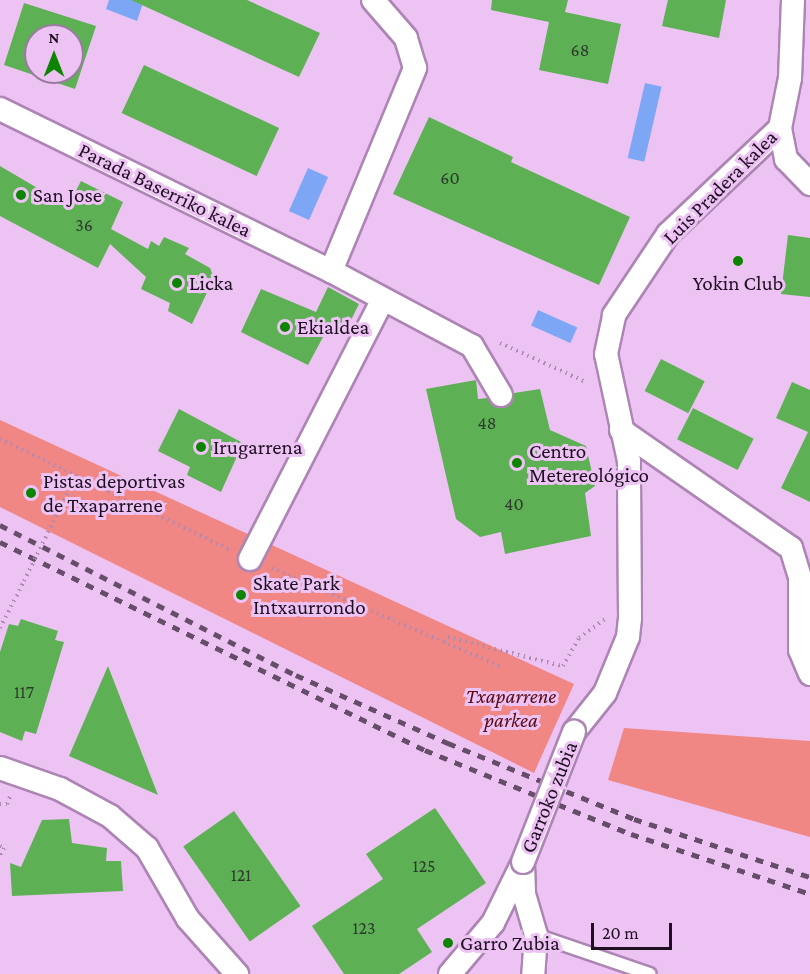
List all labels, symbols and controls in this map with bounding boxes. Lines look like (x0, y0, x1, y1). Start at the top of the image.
north arrow (24, 24, 84, 84)
text: N (49, 29, 59, 46)
house number: 68 (571, 39, 589, 61)
street label: Luis Pradera kalea (658, 125, 782, 249)
street label: Parada Baserriko kalea (75, 137, 255, 243)
house number: 60 (440, 167, 460, 189)
place label: San Jose (33, 182, 102, 208)
marker: San Jose (14, 188, 28, 202)
house number: 36 (75, 214, 93, 236)
marker: Yokin Club (731, 254, 745, 268)
place label: Licka (189, 270, 233, 296)
place label: Yokin Club (693, 270, 783, 296)
marker: Licka (170, 276, 184, 290)
place label: Ekialdea (297, 314, 369, 340)
marker: Ekialdea (278, 320, 292, 334)
house number: 48 (478, 412, 496, 434)
place label: Irugarrena (213, 434, 302, 460)
place label: Centro Metereológico (529, 438, 649, 488)
marker: Irugarrena (194, 440, 208, 454)
marker: Centro Metereológico (510, 456, 524, 470)
place label: Pistas deportivas de Txaparrene (43, 468, 185, 518)
marker: Pistas deportivas de Txaparrene (24, 486, 38, 500)
house number: 40 (504, 493, 524, 515)
place label: Skate Park Intxaurrondo (253, 570, 366, 620)
marker: Skate Park Intxaurrondo (234, 588, 248, 602)
house number: 117 (14, 681, 34, 703)
park label: Txaparrene parkea (466, 683, 556, 733)
street label: Garroko zubia (515, 737, 583, 857)
house number: 125 (412, 855, 436, 877)
house number: 121 (231, 864, 251, 886)
scale bar (594, 911, 675, 949)
house number: 123 (352, 917, 376, 939)
text: 20 m (602, 923, 639, 943)
place label: Garro Zubia (460, 930, 560, 956)
marker: Garro Zubia (441, 936, 455, 950)

